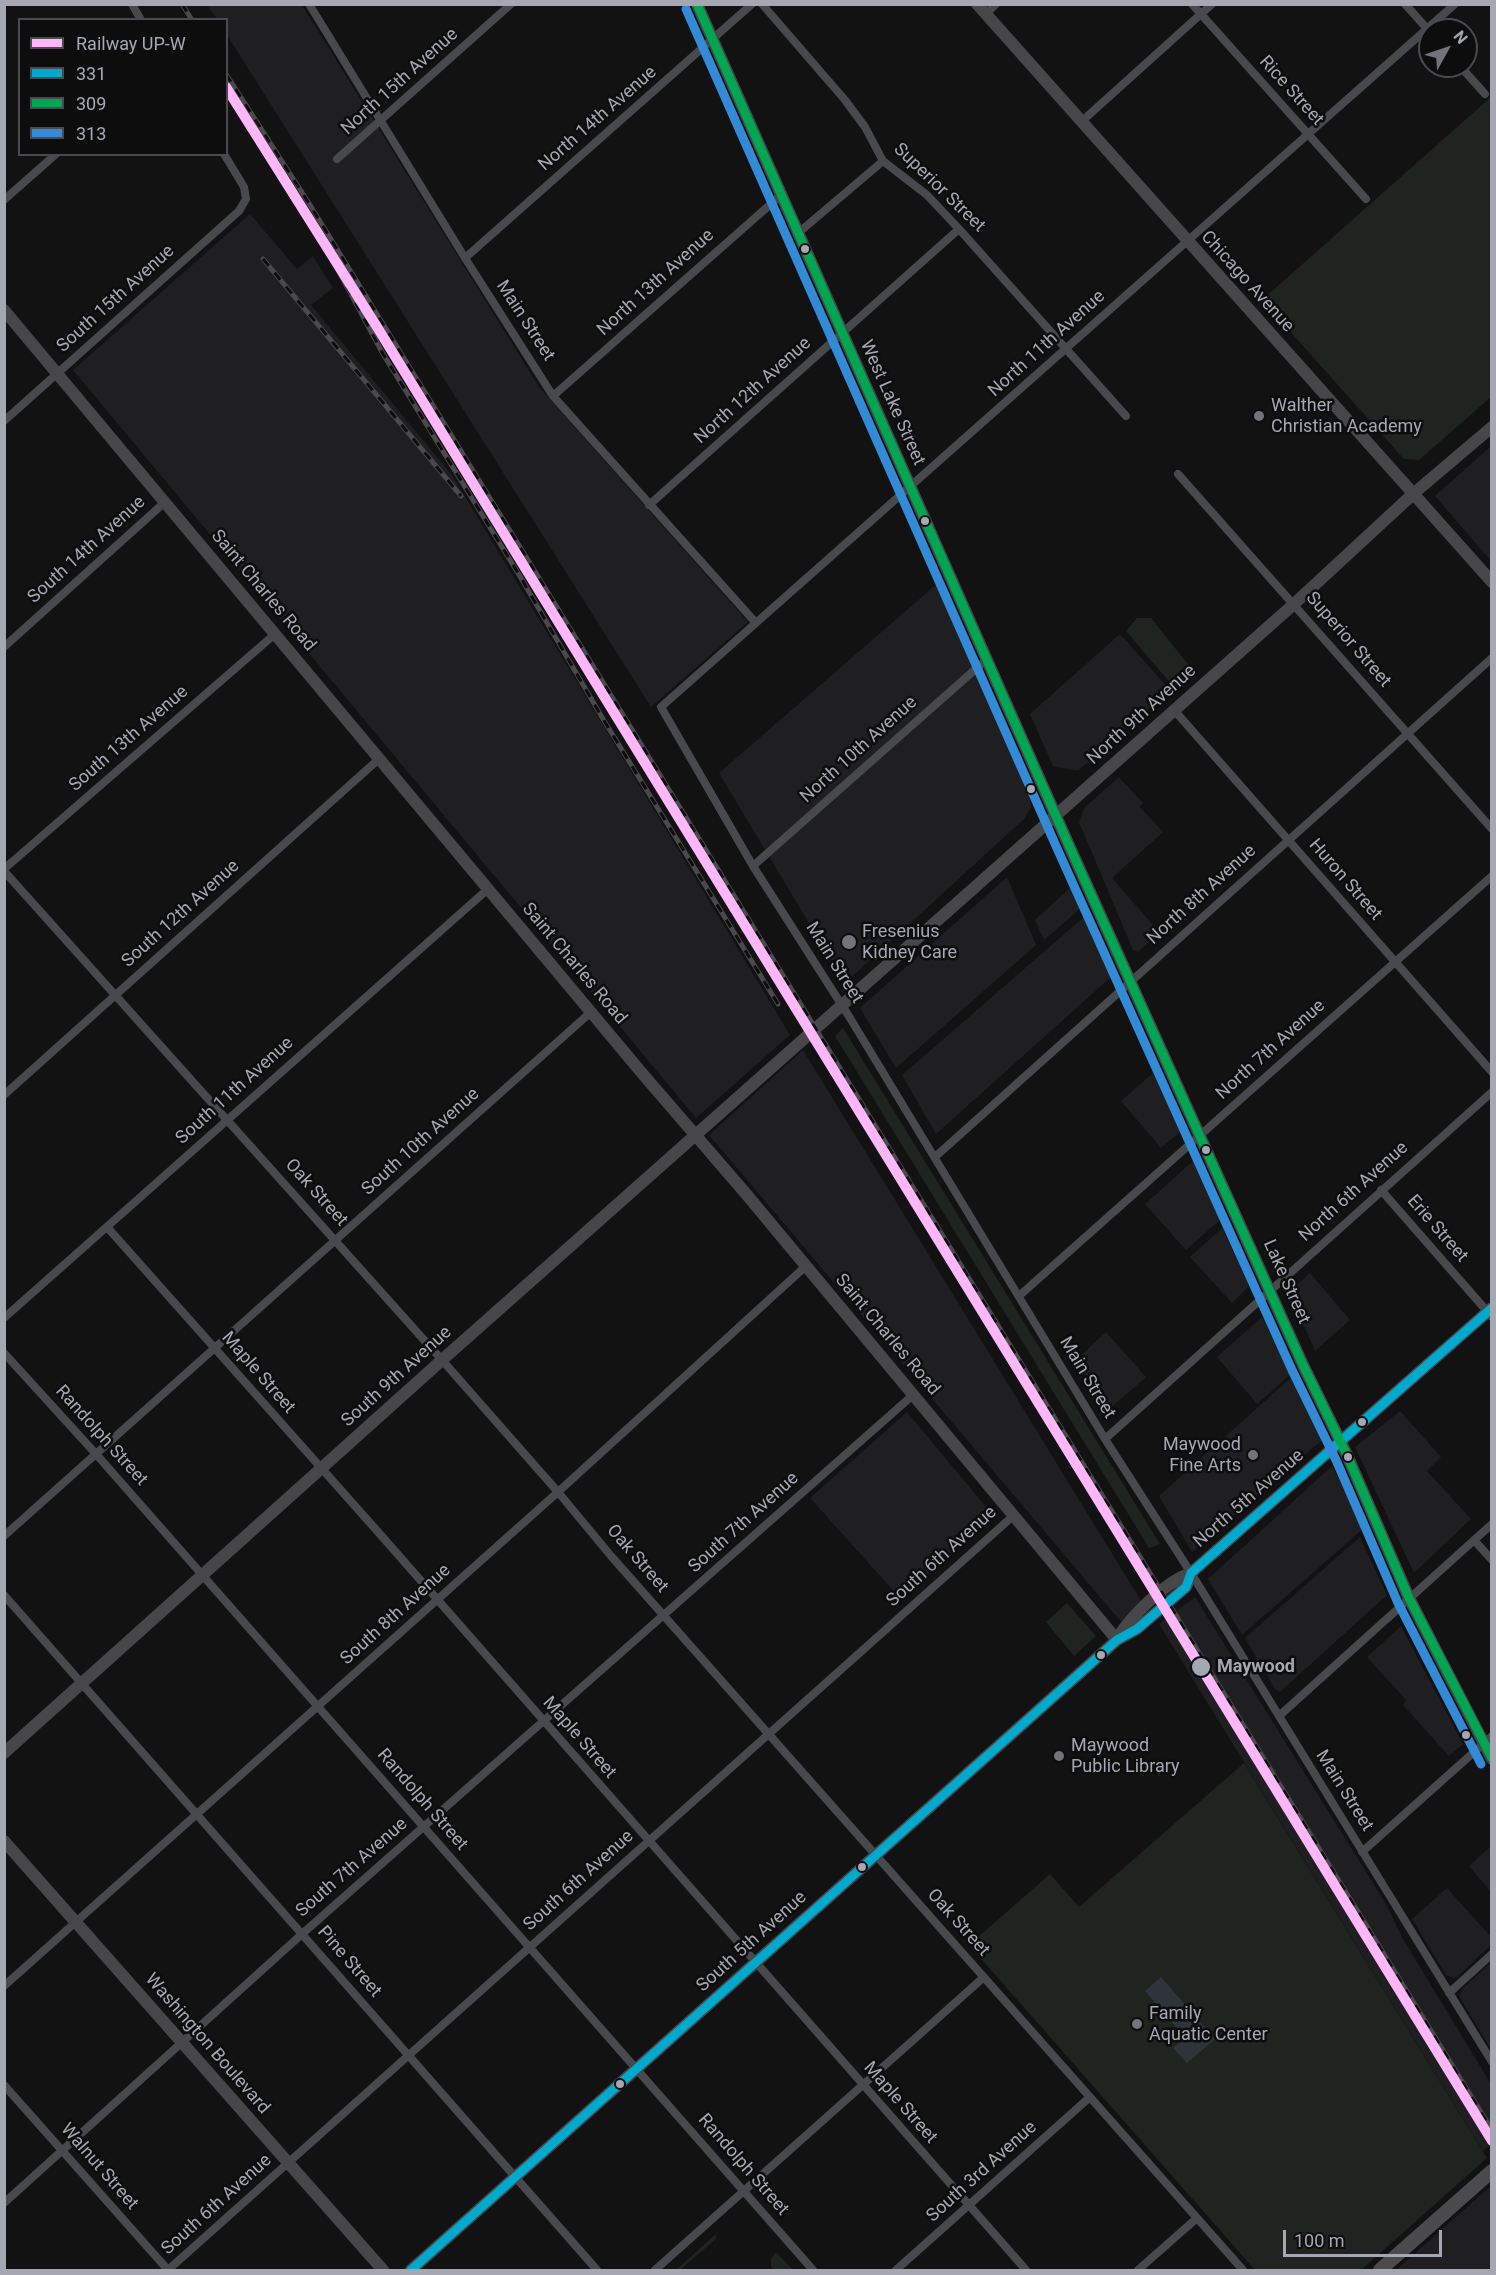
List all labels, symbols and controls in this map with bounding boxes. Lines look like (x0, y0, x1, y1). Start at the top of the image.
legend (18, 18, 228, 156)
north arrow (1418, 18, 1478, 78)
street label: North 15th Avenue (337, 24, 463, 140)
text: N (1450, 27, 1472, 48)
text: Railway UP-W (76, 33, 186, 54)
street label: Rice Street (1254, 52, 1328, 130)
street label: North 14th Avenue (535, 62, 661, 176)
text: 331 (76, 63, 106, 84)
text: 309 (76, 93, 106, 114)
text: 313 (76, 123, 106, 144)
street label: Superior Street (889, 139, 989, 237)
street label: North 13th Avenue (593, 225, 719, 341)
street label: Chicago Avenue (1196, 227, 1298, 337)
street label: South 15th Avenue (53, 241, 179, 357)
unlabelled marker (799, 243, 811, 255)
street label: Main Street (491, 277, 559, 365)
street label: North 11th Avenue (984, 286, 1110, 402)
street label: North 12th Avenue (690, 333, 816, 449)
street label: West Lake Street (855, 337, 929, 469)
place label: Walther Christian Academy (1271, 395, 1422, 438)
marker: Walther Christian Academy (1252, 409, 1266, 423)
street label: South 14th Avenue (24, 492, 150, 608)
unlabelled marker (919, 515, 931, 527)
street label: Saint Charles Road (206, 526, 320, 656)
street label: Superior Street (1301, 588, 1395, 692)
street label: North 9th Avenue (1083, 660, 1201, 770)
street label: South 13th Avenue (65, 681, 193, 797)
street label: North 10th Avenue (796, 692, 922, 808)
unlabelled marker (1025, 783, 1037, 795)
street label: Huron Street (1304, 835, 1386, 925)
street label: North 8th Avenue (1143, 840, 1261, 950)
street label: South 12th Avenue (118, 856, 244, 972)
street label: Saint Charles Road (517, 899, 631, 1029)
street label: Main Street (801, 918, 867, 1008)
place label: Fresenius Kidney Care (862, 921, 957, 964)
marker: Fresenius Kidney Care (840, 933, 858, 951)
street label: North 7th Avenue (1212, 995, 1330, 1105)
street label: South 11th Avenue (172, 1033, 298, 1149)
street label: South 10th Avenue (358, 1084, 484, 1200)
street label: North 6th Avenue (1295, 1137, 1413, 1247)
unlabelled marker (1200, 1144, 1212, 1156)
street label: Oak Street (280, 1155, 352, 1231)
street label: Erie Street (1402, 1191, 1472, 1267)
street label: Lake Street (1258, 1237, 1314, 1327)
street label: Saint Charles Road (830, 1270, 944, 1400)
street label: South 9th Avenue (338, 1322, 456, 1432)
street label: Maple Street (217, 1328, 299, 1418)
street label: Main Street (1054, 1333, 1120, 1423)
street label: Randolph Street (50, 1381, 152, 1491)
unlabelled marker (1356, 1416, 1368, 1428)
place label: Maywood Fine Arts (1163, 1434, 1241, 1476)
street label: North 5th Avenue (1189, 1445, 1309, 1553)
marker: Maywood Fine Arts (1246, 1448, 1260, 1462)
unlabelled marker (1342, 1451, 1354, 1463)
street label: South 7th Avenue (685, 1468, 803, 1578)
street label: South 6th Avenue (883, 1502, 1001, 1612)
street label: Oak Street (602, 1520, 672, 1598)
street label: South 8th Avenue (337, 1560, 455, 1670)
unlabelled marker (1095, 1649, 1107, 1661)
marker: Maywood (1190, 1656, 1212, 1678)
place label: Maywood (1217, 1656, 1295, 1678)
street label: Maple Street (538, 1693, 620, 1783)
unlabelled marker (1460, 1729, 1472, 1741)
place label: Maywood Public Library (1071, 1735, 1180, 1778)
street label: Randolph Street (372, 1745, 472, 1855)
street label: Main Street (1311, 1746, 1377, 1836)
marker: Maywood Public Library (1052, 1749, 1066, 1763)
street label: South 7th Avenue (292, 1814, 412, 1922)
street label: South 6th Avenue (520, 1826, 638, 1936)
unlabelled marker (856, 1861, 868, 1873)
street label: Oak Street (922, 1885, 994, 1961)
street label: South 5th Avenue (693, 1887, 811, 1997)
street label: Pine Street (312, 1922, 386, 2002)
street label: Washington Boulevard (140, 1969, 274, 2119)
place label: Family Aquatic Center (1149, 2003, 1268, 2046)
marker: Family Aquatic Center (1130, 2017, 1144, 2031)
street label: Maple Street (859, 2058, 941, 2148)
unlabelled marker (614, 2078, 626, 2090)
street label: Randolph Street (693, 2110, 793, 2220)
street label: South 3rd Avenue (923, 2117, 1041, 2227)
street label: Walnut Street (56, 2119, 142, 2215)
street label: South 6th Avenue (158, 2150, 276, 2260)
scale bar (1286, 2218, 1445, 2256)
text: 100 m (1294, 2230, 1345, 2251)

